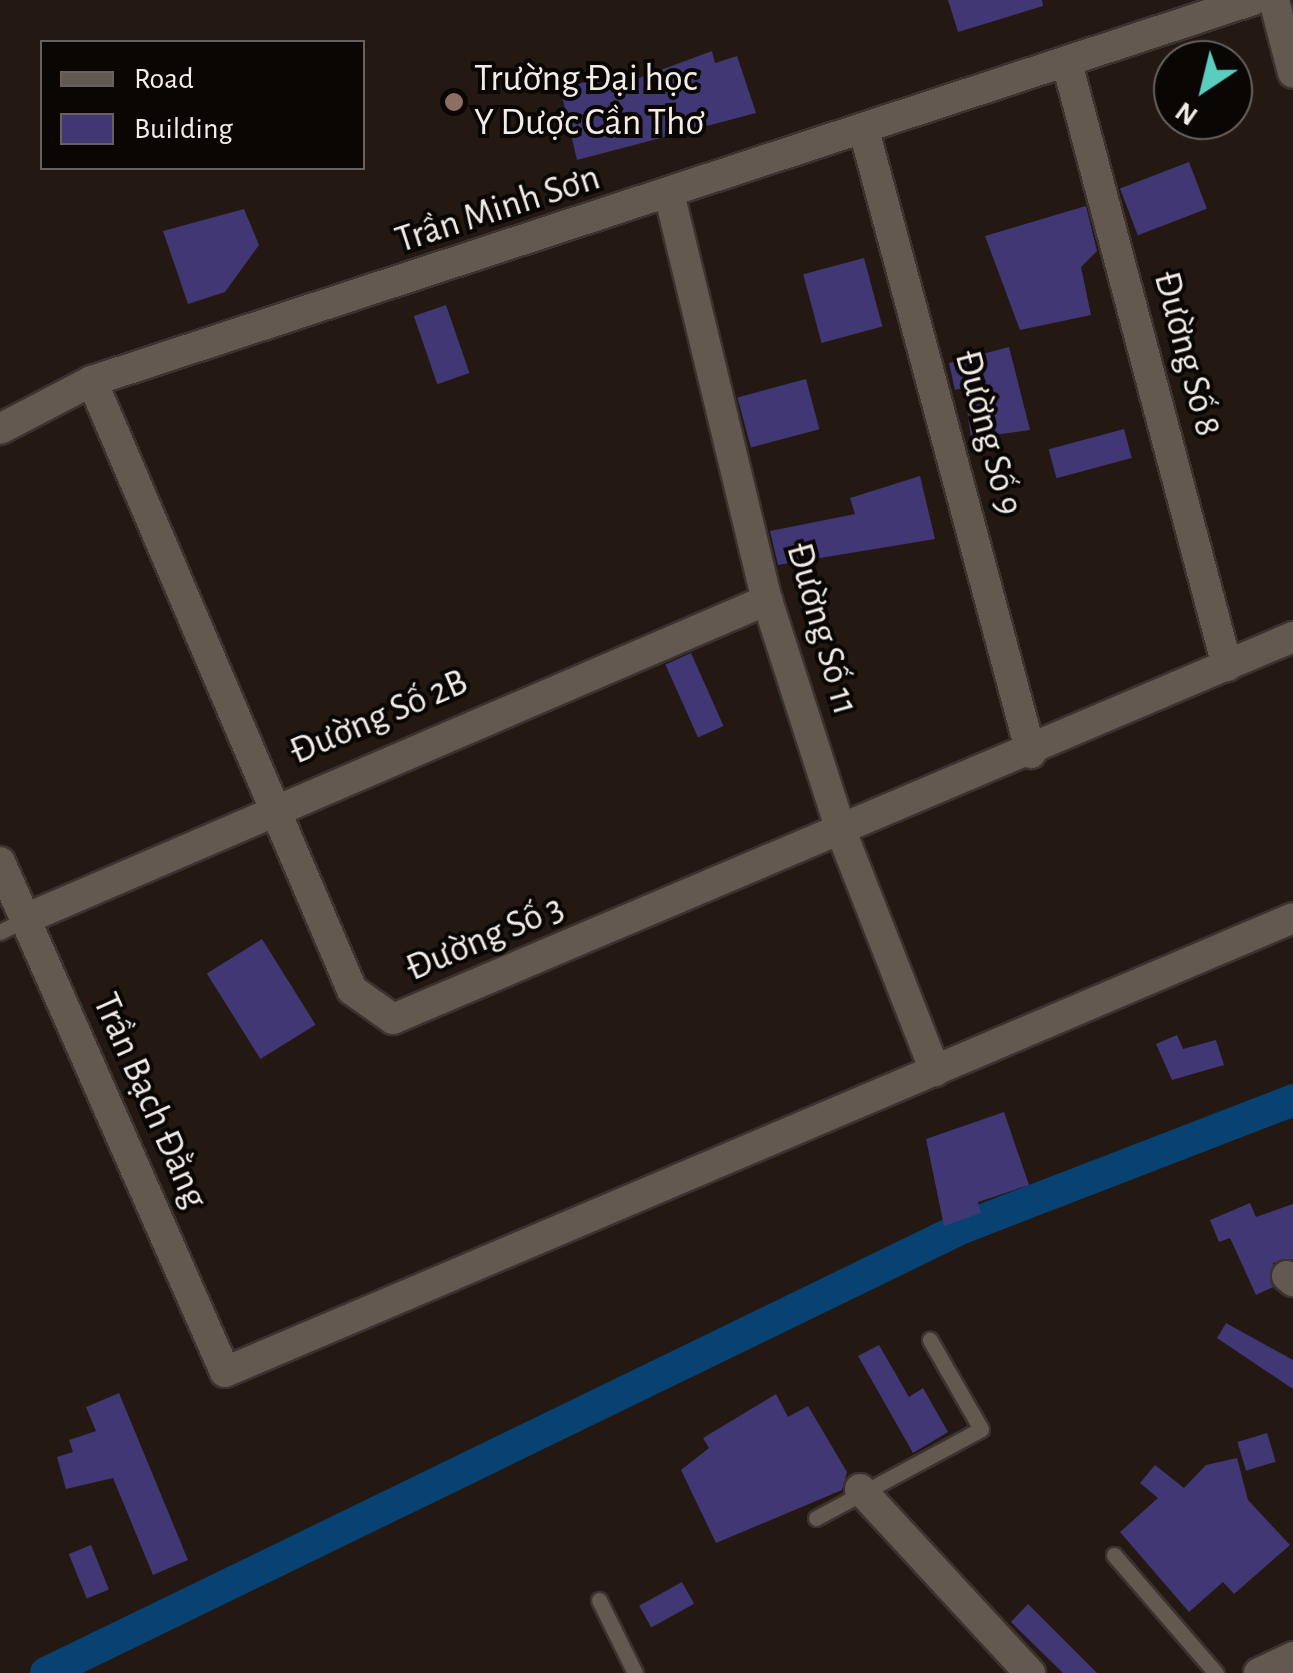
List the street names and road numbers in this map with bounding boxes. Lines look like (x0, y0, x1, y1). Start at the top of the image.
street label: Trần Minh Sơn (390, 156, 606, 264)
street label: Đường Số 8 (1142, 267, 1230, 441)
street label: Đường Số 9 (943, 346, 1031, 520)
street label: Đường Số 11 (775, 538, 867, 720)
street label: Đường Số 2B (283, 660, 475, 776)
street label: Đường Số 3 (399, 885, 571, 993)
street label: Trần Bạch Đằng (81, 986, 217, 1216)

